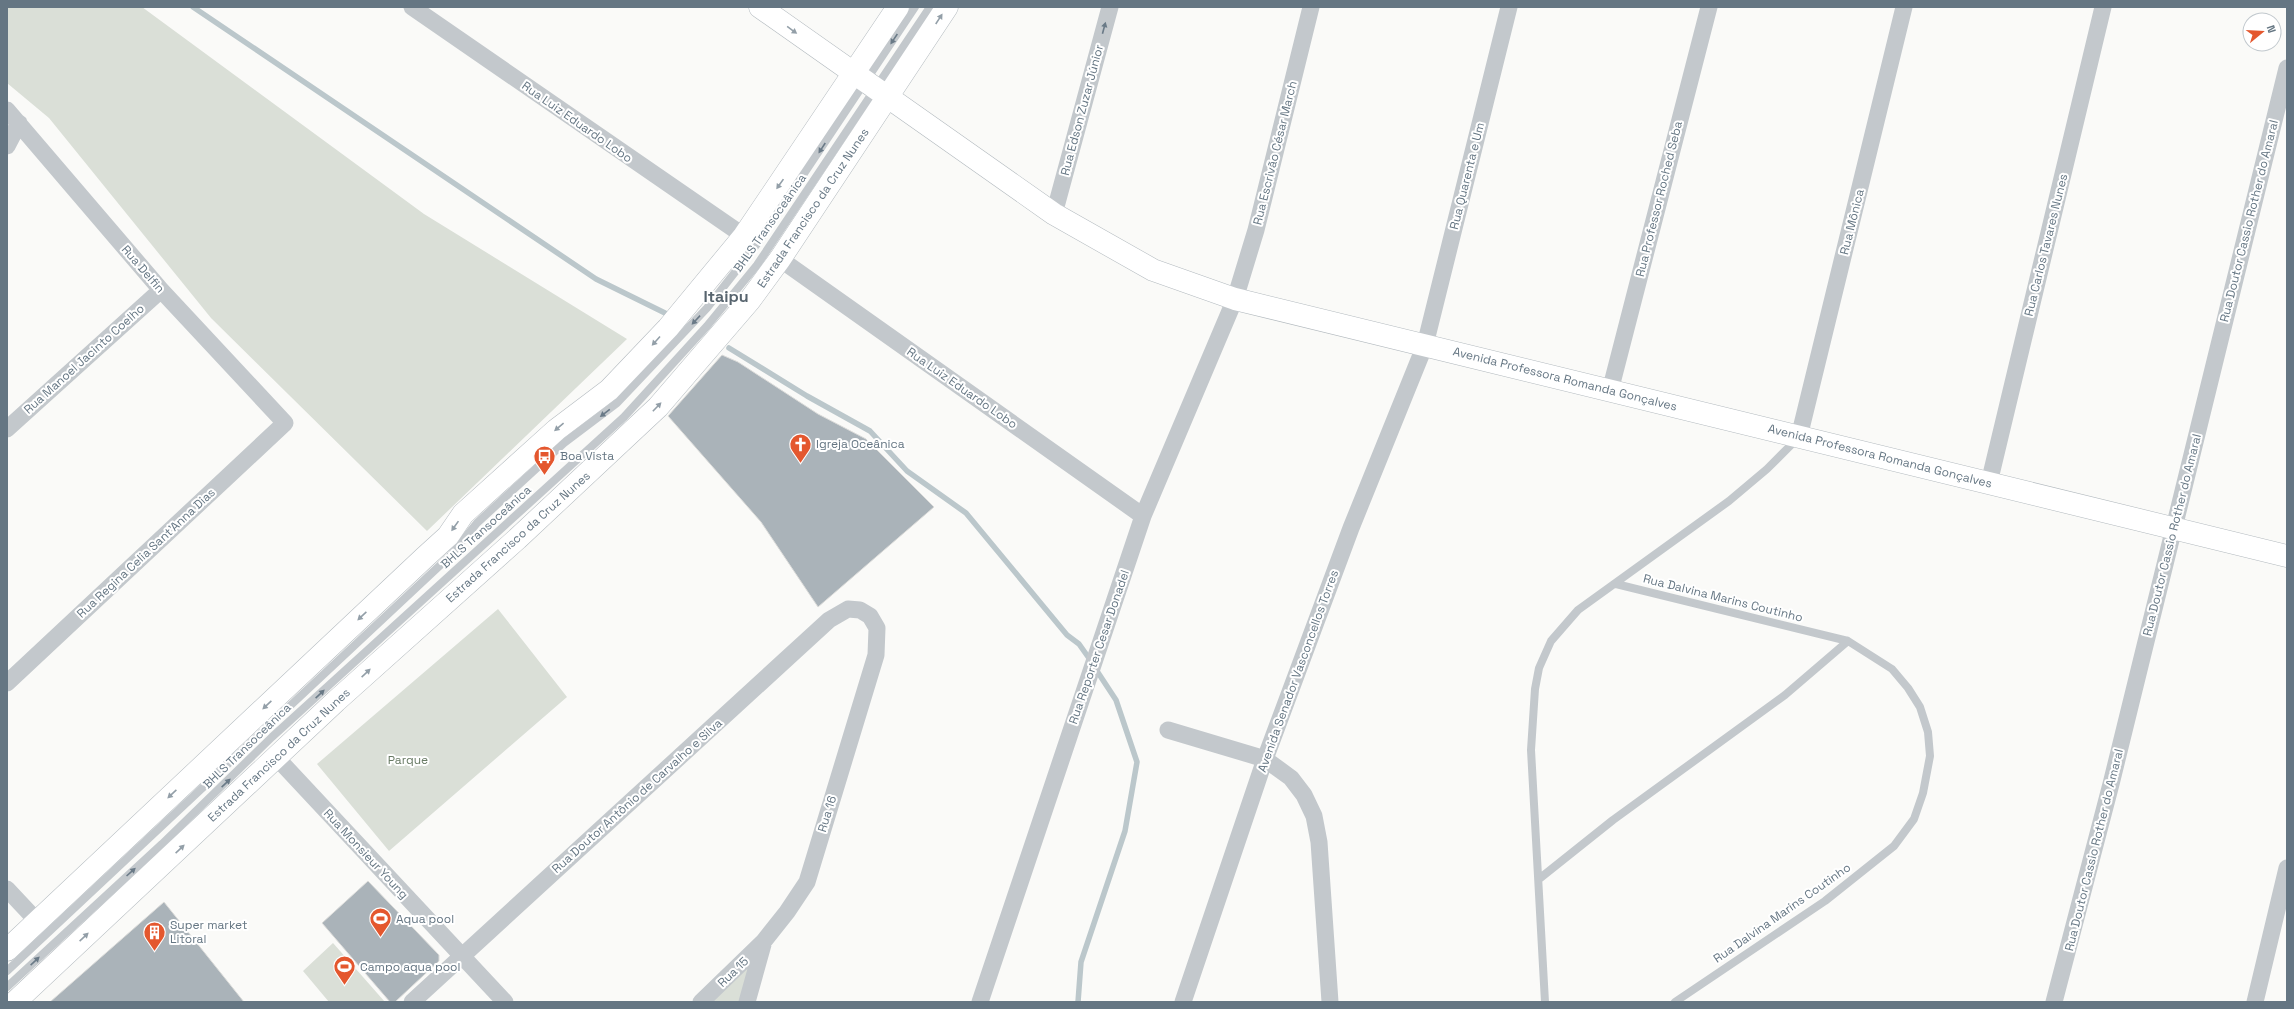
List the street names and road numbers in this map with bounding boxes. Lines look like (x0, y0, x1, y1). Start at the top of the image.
street label: Rua Edson Zuzar Júnior (1057, 42, 1107, 177)
street label: Rua Luiz Eduardo Lobo (519, 78, 635, 166)
street label: Rua Escrivão César March (1249, 79, 1301, 227)
street label: Rua Doutor Cassio Rother do Amaral (2216, 118, 2282, 324)
street label: Rua Professor Roched Seba (1632, 119, 1686, 279)
street label: Rua Quarenta e Um (1446, 121, 1488, 231)
street label: Estrada Francisco da Cruz Nunes (753, 125, 873, 291)
street label: BHLS Transoceânica (730, 171, 810, 275)
street label: Rua Carlos Tavares Nunes (2021, 172, 2071, 318)
street label: Rua Mônica (1836, 187, 1868, 256)
street label: Rua Delfin (118, 242, 168, 296)
street label: Rua Manoel Jacinto Coelho (20, 301, 148, 417)
street label: Avenida Professora Romanda Gonçalves (1451, 343, 1679, 415)
street label: Rua Luiz Eduardo Lobo (904, 344, 1020, 432)
street label: Avenida Professora Romanda Gonçalves (1766, 420, 1994, 492)
street label: Rua Doutor Cassio Rother do Amaral (2139, 432, 2205, 638)
street label: Estrada Francisco da Cruz Nunes (442, 468, 594, 606)
street label: BHLS Transoceânica (437, 482, 535, 572)
street label: Rua Regina Celia Sant'Anna Dias (73, 485, 219, 621)
street label: Rua Reporter Cesar Donadel (1065, 568, 1133, 726)
street label: Avenida Senador Vasconcellos Torres (1254, 568, 1342, 774)
street label: Rua Dalvina Marins Coutinho (1641, 570, 1805, 626)
street label: Estrada Francisco da Cruz Nunes (204, 685, 354, 825)
street label: BHLS Transoceânica (200, 700, 295, 792)
street label: Rua Doutor Antônio de Carvalho e Silva (549, 715, 726, 877)
street label: Rua Doutor Cassio Rother do Amaral (2061, 747, 2127, 953)
street label: Rua 16 (814, 794, 840, 834)
street label: Rua Monsieur Young (320, 806, 412, 902)
street label: Rua Dalvina Marins Coutinho (1710, 859, 1854, 967)
street label: Rua 15 (714, 953, 752, 991)

